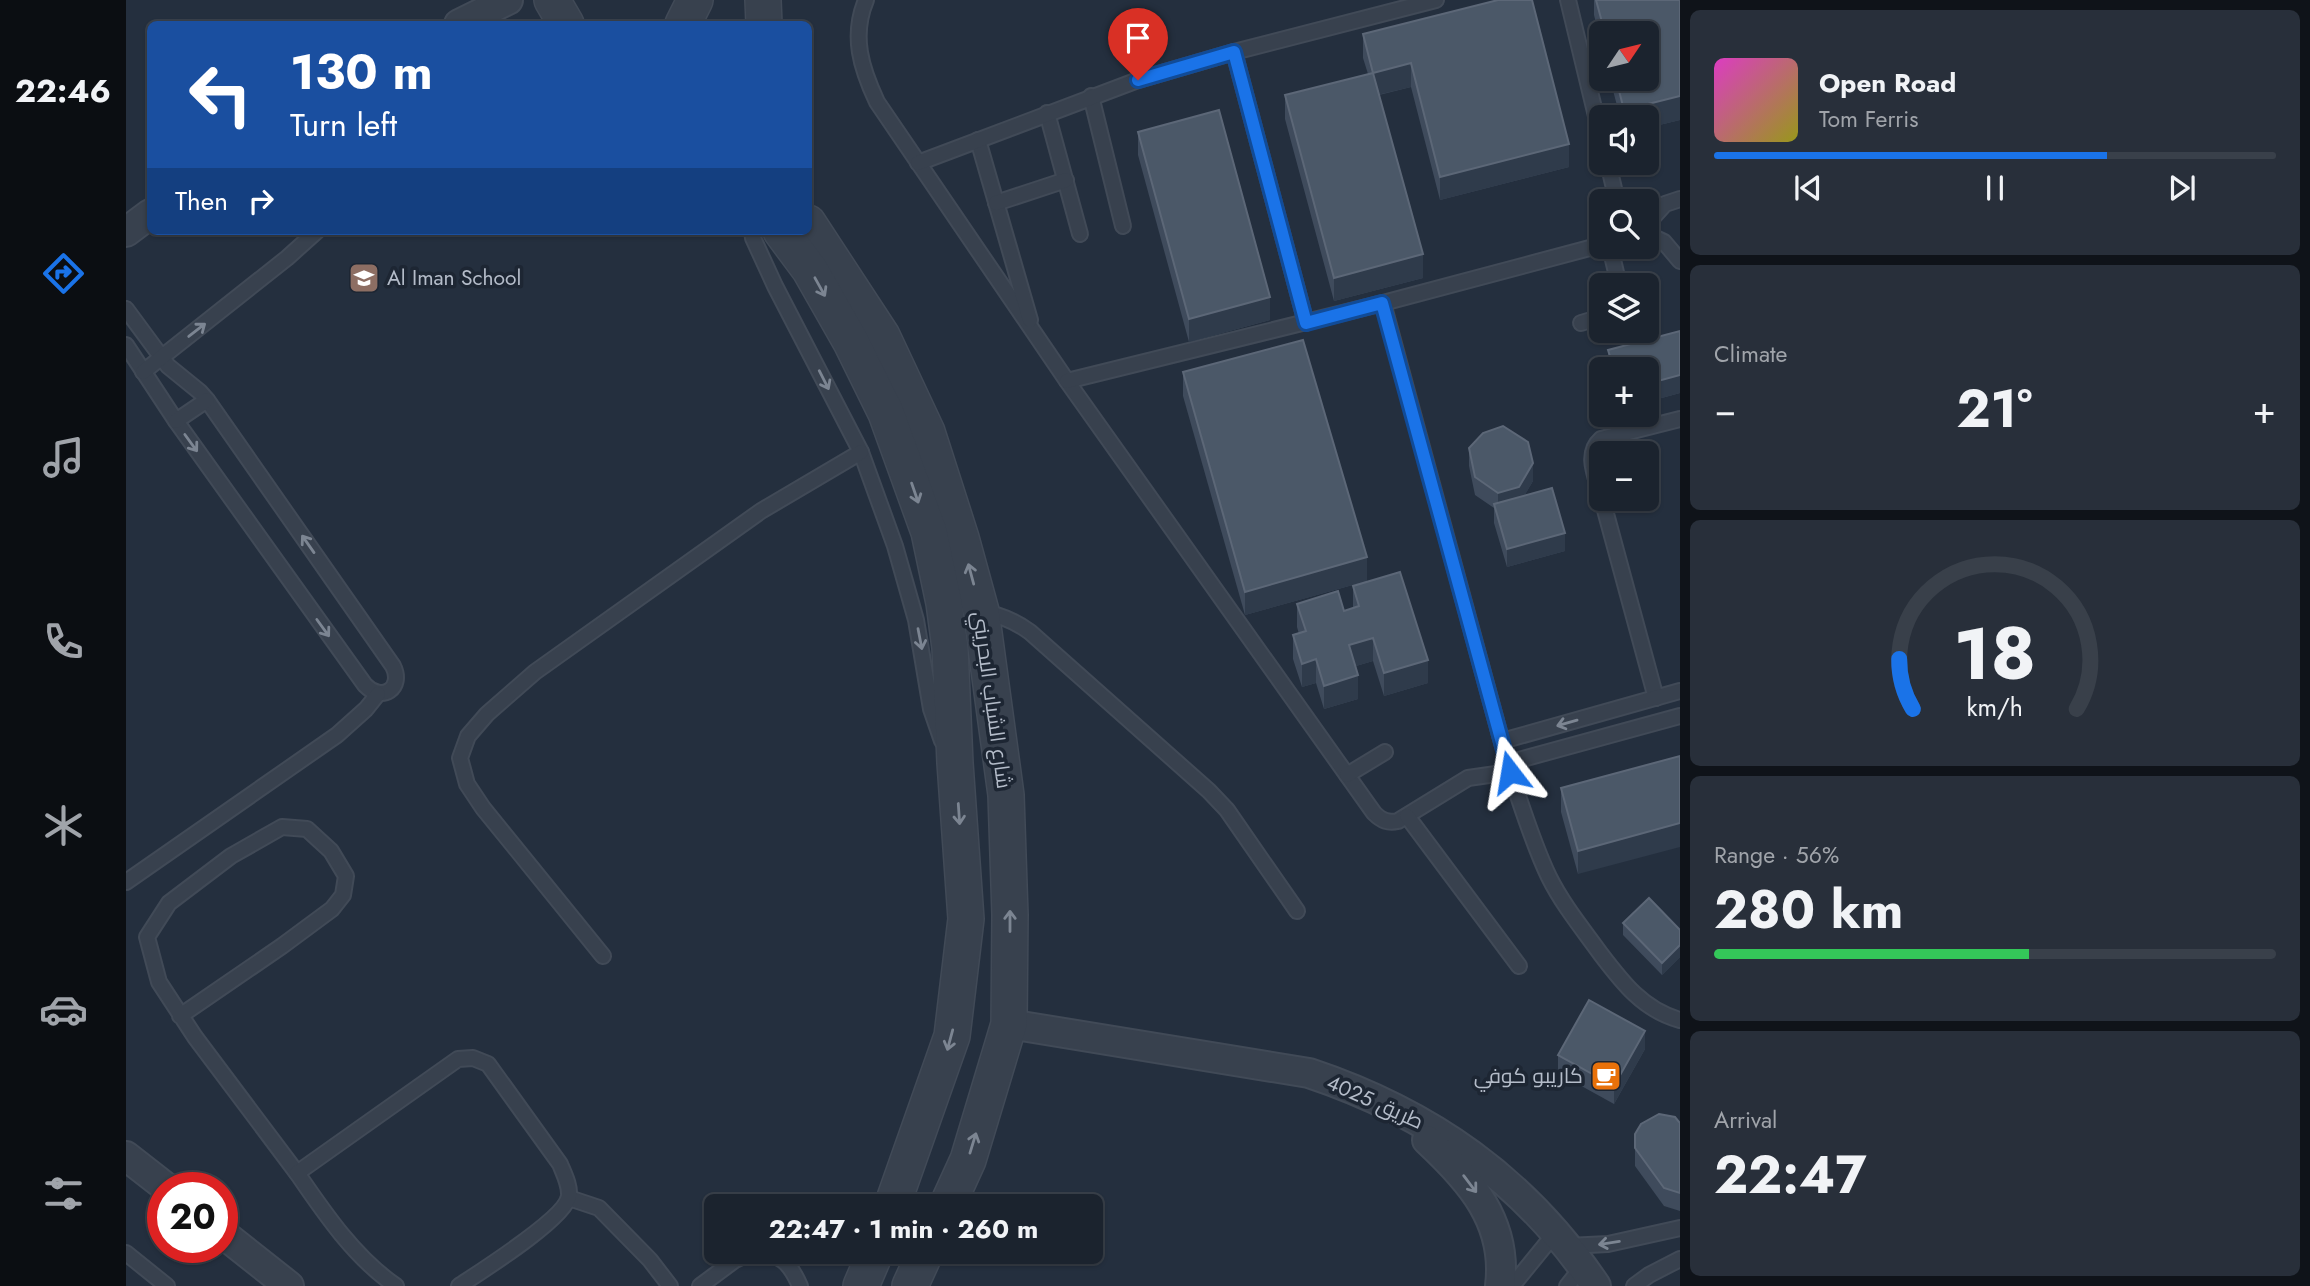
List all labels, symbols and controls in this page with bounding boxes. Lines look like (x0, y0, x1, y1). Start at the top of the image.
pin (1108, 8, 1168, 80)
icon: arrive (1119, 19, 1157, 57)
north arrow (1589, 21, 1659, 91)
map controls (1589, 21, 1659, 511)
text: 130 m (290, 37, 433, 107)
icon: left (175, 49, 266, 140)
text: Open Road (1819, 64, 1956, 102)
text: 22:46 (15, 68, 111, 114)
text: Turn left (290, 102, 397, 148)
text: Tom Ferris (1819, 102, 1918, 136)
button: sound (1589, 105, 1659, 175)
icon: previous (1789, 169, 1827, 207)
icon: pause (1976, 169, 2014, 207)
icon: next (2163, 169, 2201, 207)
text: Then (175, 182, 228, 220)
icon: right (242, 182, 280, 220)
button: search (1589, 189, 1659, 259)
icon: directions (39, 249, 88, 298)
school or university icon: Al Iman School (347, 261, 381, 295)
place label: Al Iman School (387, 263, 521, 293)
button: layers (1589, 273, 1659, 343)
one-way arrow (814, 276, 827, 297)
one-way arrow (187, 322, 206, 337)
text: Climate (1714, 337, 1787, 371)
button: + (1589, 357, 1659, 427)
one-way arrow (817, 370, 831, 390)
text: 21° (1957, 371, 2033, 447)
text: − (1714, 382, 1736, 437)
text: + (2253, 382, 2276, 437)
icon: music (39, 433, 88, 482)
one-way arrow (184, 433, 198, 452)
button: − (1589, 441, 1659, 511)
one-way arrow (910, 482, 922, 504)
one-way arrow (300, 535, 315, 554)
one-way arrow (964, 563, 977, 586)
text: 18 (1954, 601, 2036, 706)
street label: شارع الشباب البحريني (964, 609, 1019, 791)
icon: phone (39, 617, 88, 666)
one-way arrow (316, 618, 331, 637)
one-way arrow (913, 627, 927, 650)
text: km/h (1967, 689, 2023, 725)
one-way arrow (1556, 717, 1578, 730)
position arrow (1473, 735, 1547, 809)
icon: climate (39, 801, 88, 850)
one-way arrow (953, 802, 966, 825)
text: Range · 56% (1714, 838, 1839, 872)
text: 280 km (1714, 872, 1903, 948)
one-way arrow (1003, 909, 1017, 932)
icon: car (39, 985, 88, 1034)
one-way arrow (942, 1029, 955, 1051)
cafe icon: كاريبو كوفي (1589, 1059, 1623, 1093)
place label: كاريبو كوفي (1474, 1061, 1583, 1092)
street label: طريق 4025 (1322, 1067, 1428, 1137)
text: Arrival (1714, 1103, 1777, 1137)
one-way arrow (967, 1132, 980, 1154)
text: 22:47 (1714, 1137, 1867, 1213)
icon: filters (39, 1169, 88, 1218)
speed limit sign: 20 (147, 1172, 238, 1263)
one-way arrow (1462, 1174, 1477, 1193)
text: 22:47 · 1 min · 260 m (769, 1210, 1038, 1248)
one-way arrow (1598, 1237, 1621, 1250)

